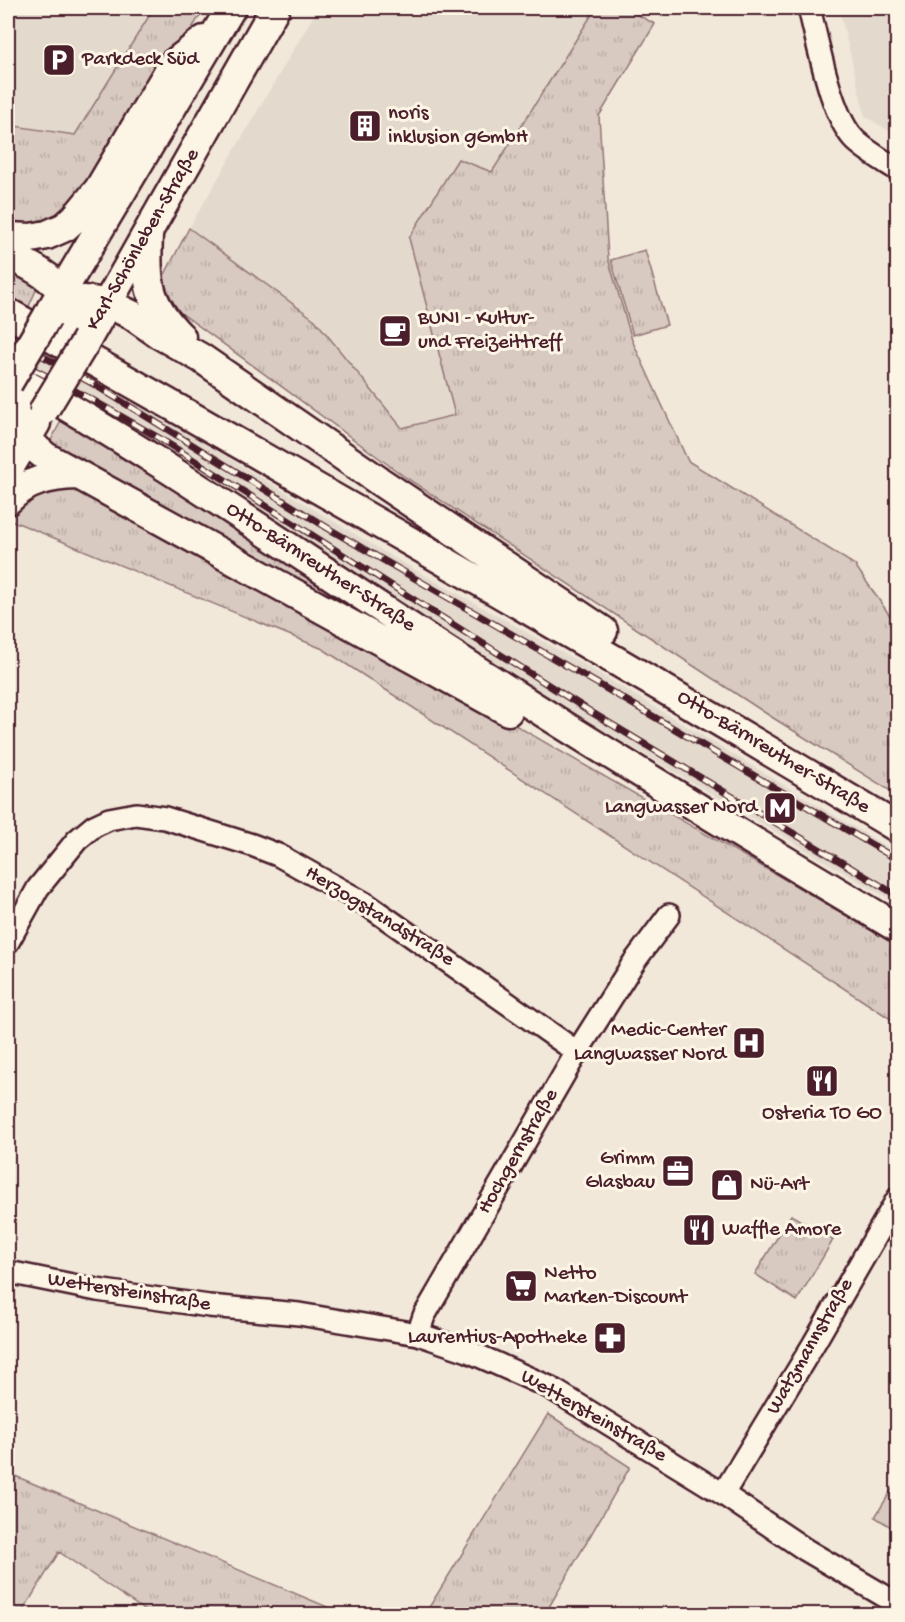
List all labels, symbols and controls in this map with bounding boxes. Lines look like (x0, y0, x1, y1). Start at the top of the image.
parking icon: Parkdeck Süd (41, 42, 77, 78)
place label: Parkdeck Süd (81, 48, 200, 73)
place label: noris inklusion gGmbH (388, 102, 529, 151)
building icon: noris inklusion gGmbH (347, 108, 383, 144)
street label: Karl-Schönleben-Straße (82, 144, 207, 335)
place label: BUNI - Kultur- und Freizeittreff (417, 307, 563, 356)
cafe icon: BUNI - Kultur- und Freizeittreff (377, 313, 413, 349)
street label: Otto-Bärnreuther-Straße (221, 497, 420, 639)
street label: Otto-Bärnreuther-Straße (672, 685, 875, 821)
metro station icon: Langwasser Nord (762, 790, 798, 826)
place label: Langwasser Nord (605, 796, 759, 821)
street label: Herzogstandstraße (300, 861, 459, 974)
place label: Medic-Center Langwasser Nord (574, 1019, 728, 1068)
hospital icon: Medic-Center Langwasser Nord (731, 1025, 767, 1061)
restaurant icon: Osteria TO GO (804, 1063, 840, 1099)
street label: Hochgernstraße (473, 1084, 566, 1219)
place label: Osteria TO GO (762, 1102, 882, 1127)
place label: Grimm Glasbau (585, 1147, 655, 1196)
office icon: Grimm Glasbau (660, 1153, 696, 1189)
shop icon: Nü-Art (709, 1167, 745, 1203)
place label: Nü-Art (750, 1173, 811, 1198)
restaurant icon: Waffle Amore (681, 1212, 717, 1248)
place label: Waffle Amore (722, 1218, 842, 1243)
place label: Netto Marken-Discount (544, 1262, 689, 1311)
street label: Wettersteinstraße (46, 1268, 213, 1318)
supermarket icon: Netto Marken-Discount (503, 1268, 539, 1304)
street label: Watzmannstraße (762, 1274, 861, 1419)
pharmacy icon: Laurentius-Apotheke (592, 1320, 628, 1356)
place label: Laurentius-Apotheke (408, 1326, 588, 1351)
street label: Wettersteinstraße (515, 1365, 672, 1470)

